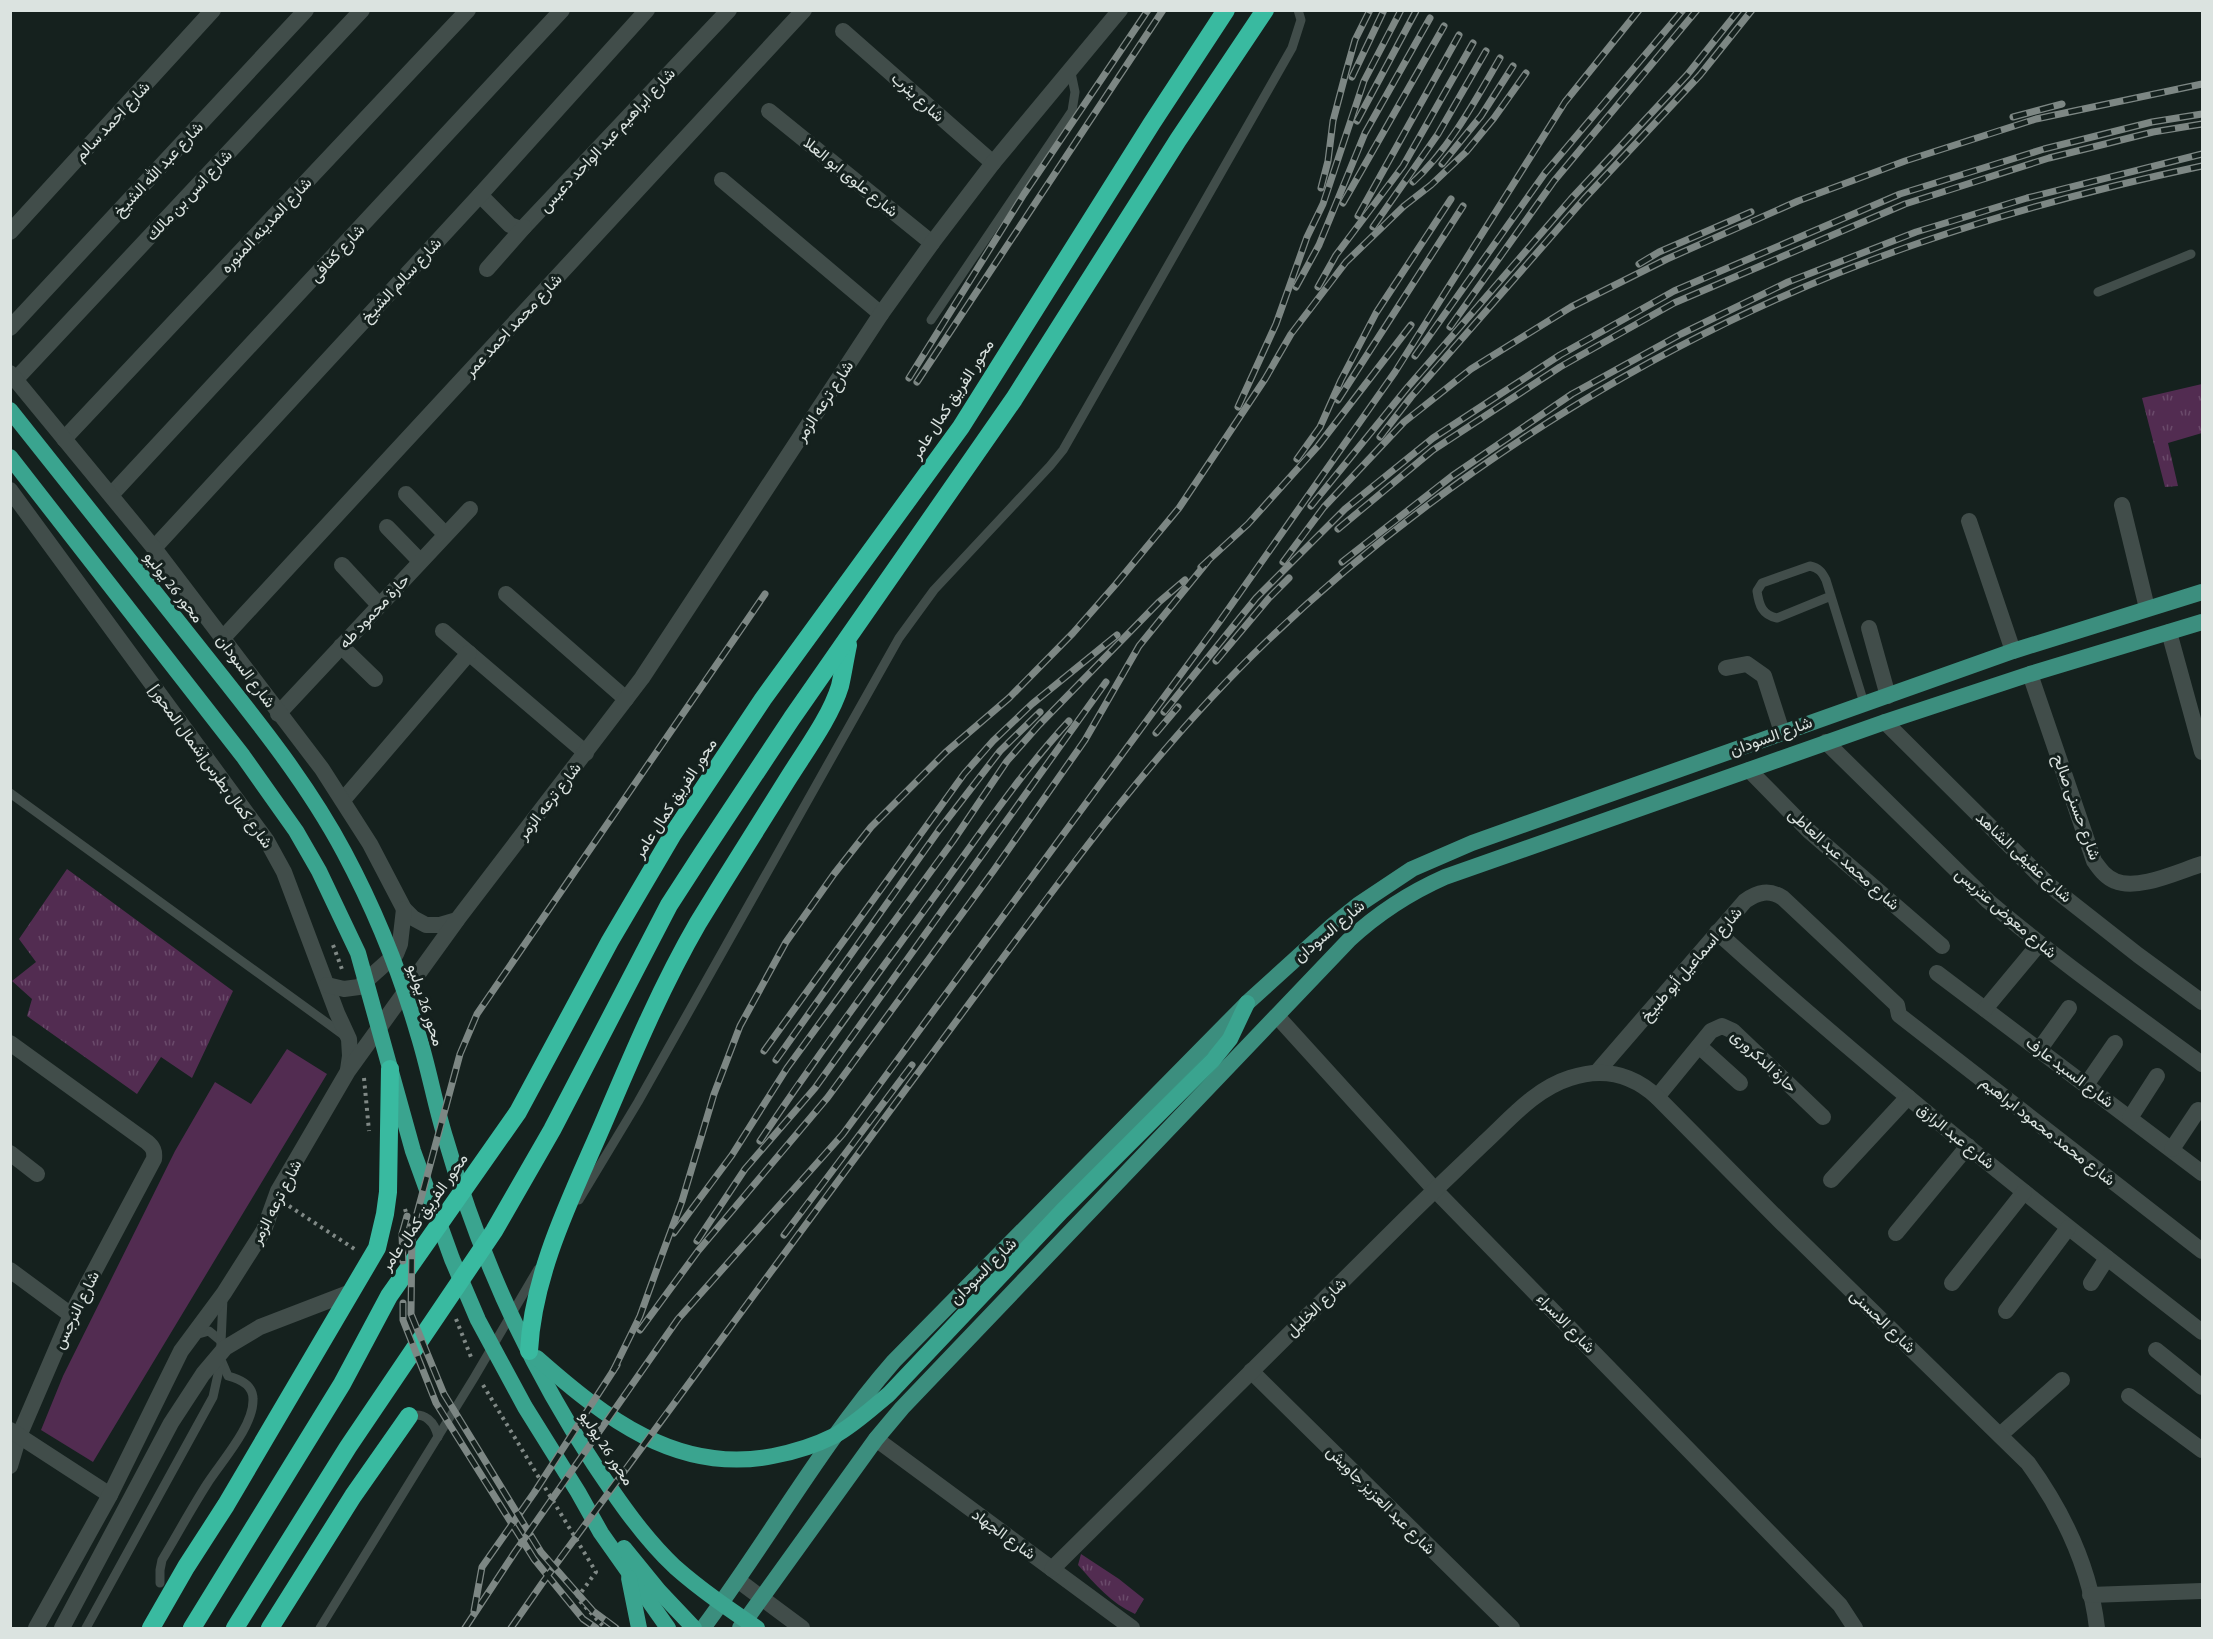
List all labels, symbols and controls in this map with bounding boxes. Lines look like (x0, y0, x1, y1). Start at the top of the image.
street label: شارع ابراهيم عبد الواحد دعبس (536, 65, 680, 218)
street label: شارع يثرب (886, 69, 948, 127)
street label: شارع احمد سالم (71, 78, 155, 166)
street label: شارع عبد الله الشيخ (109, 117, 208, 222)
street label: شارع علوى ابو العلا (799, 134, 901, 222)
street label: شارع انس بن مالك (143, 146, 237, 246)
street label: شارع المدينه المنوره (217, 174, 317, 278)
street label: شارع كفافى (306, 221, 370, 287)
street label: شارع سالم الشيخ (358, 234, 447, 328)
street label: شارع محمد احمد عمر (460, 270, 567, 383)
street label: محور الفريق كمال عامر (907, 336, 999, 464)
street label: شارع ترعه الزمر (791, 358, 859, 447)
street label: محور 26 يوليو (140, 548, 207, 627)
street label: حارة محمود طه (335, 570, 414, 653)
street label: شارع السودان (211, 631, 279, 712)
street label: شارع كمال بطرس[شمال المحور] (143, 681, 276, 853)
street label: شارع السودان (1728, 713, 1815, 762)
street label: محور الفريق كمال عامر (630, 735, 722, 863)
street label: شارع حسنى صالح (2047, 752, 2104, 863)
street label: شارع ترعه الزمر (513, 759, 587, 845)
street label: شارع محمد عبد العاطى (1783, 805, 1903, 915)
street label: شارع عفيفى الشاهد (1971, 808, 2075, 908)
street label: شارع معوض عتريس (1950, 865, 2060, 964)
street label: شارع السودان (1290, 897, 1369, 968)
street label: شارع اسماعيل أبو طبيخ (1637, 904, 1747, 1026)
street label: محور 26 يوليو (403, 962, 447, 1049)
street label: حارة الدكرورى (1726, 1026, 1800, 1097)
street label: شارع السيد عارف (2021, 1034, 2117, 1113)
street label: شارع محمد محمود ابراهيم (1976, 1073, 2119, 1191)
street label: شارع عبد الرازق (1912, 1100, 1998, 1174)
street label: محور الفريق كمال عامر (377, 1150, 472, 1276)
street label: شارع ترعه الزمر (247, 1157, 307, 1249)
street label: شارع السودان (946, 1234, 1022, 1310)
street label: شارع النرجس (50, 1268, 105, 1353)
street label: شارع الخليل (1283, 1274, 1352, 1342)
street label: شارع الحسنى (1845, 1286, 1919, 1358)
street label: شارع الاسراء (1531, 1290, 1598, 1358)
street label: محور 26 يوليو (575, 1408, 637, 1489)
street label: شارع عبد العزيز جاويش (1321, 1442, 1439, 1560)
street label: شارع الجهاد (967, 1505, 1039, 1565)

